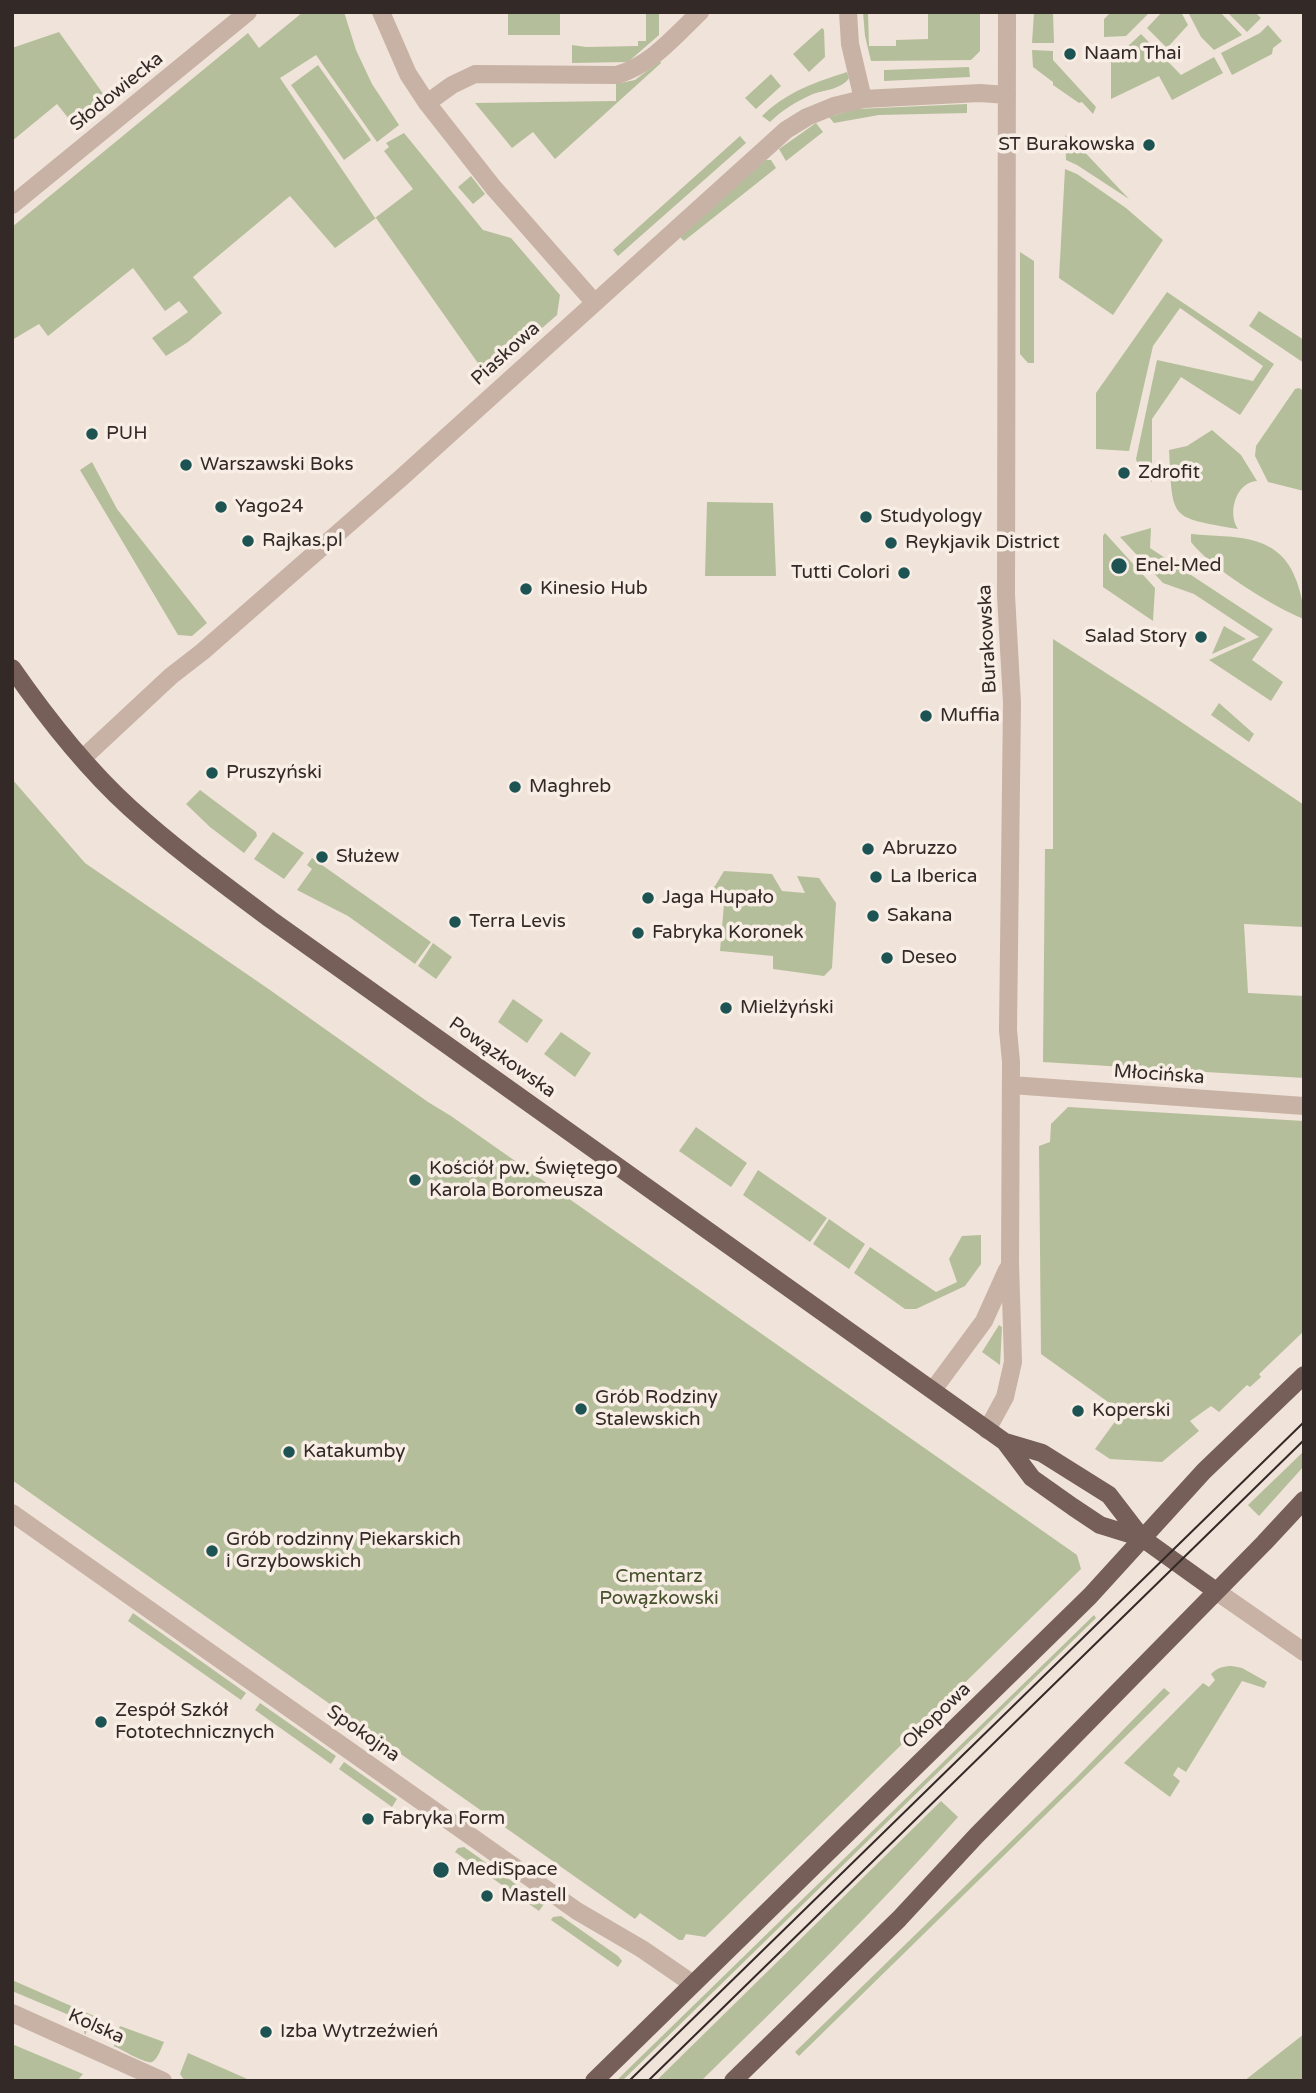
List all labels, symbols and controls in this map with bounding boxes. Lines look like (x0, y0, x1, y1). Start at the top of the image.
place label: Naam Thai (1084, 43, 1181, 65)
marker: Naam Thai (1062, 46, 1078, 62)
street label: Słodowiecka (66, 48, 168, 136)
place label: ST Burakowska (998, 134, 1135, 156)
marker: ST Burakowska (1141, 137, 1157, 153)
street label: Piaskowa (467, 317, 545, 391)
place label: PUH (106, 423, 148, 445)
marker: PUH (84, 426, 100, 442)
place label: Warszawski Boks (200, 454, 354, 476)
marker: Warszawski Boks (178, 457, 194, 473)
place label: Zdrofit (1138, 462, 1200, 484)
marker: Zdrofit (1116, 465, 1132, 481)
place label: Yago24 (235, 496, 304, 518)
marker: Yago24 (213, 499, 229, 515)
place label: Studyology (880, 506, 982, 528)
marker: Studyology (858, 509, 874, 525)
place label: Rajkas.pl (262, 530, 343, 552)
place label: Reykjavik District (905, 532, 1060, 554)
marker: Rajkas.pl (240, 533, 256, 549)
marker: Reykjavik District (883, 535, 899, 551)
place label: Enel-Med (1135, 555, 1221, 577)
marker: Enel-Med (1109, 556, 1129, 576)
place label: Tutti Colori (791, 562, 890, 584)
marker: Tutti Colori (896, 565, 912, 581)
place label: Kinesio Hub (540, 578, 648, 600)
marker: Kinesio Hub (518, 581, 534, 597)
street label: Burakowska (974, 584, 1002, 694)
place label: Salad Story (1085, 626, 1187, 648)
marker: Salad Story (1193, 629, 1209, 645)
place label: Muffia (940, 705, 1000, 727)
marker: Muffia (918, 708, 934, 724)
place label: Pruszyński (226, 762, 322, 784)
marker: Pruszyński (204, 765, 220, 781)
place label: Maghreb (529, 776, 611, 798)
marker: Maghreb (507, 779, 523, 795)
place label: Abruzzo (882, 838, 957, 860)
marker: Abruzzo (860, 841, 876, 857)
place label: Służew (336, 846, 399, 868)
marker: Służew (314, 849, 330, 865)
place label: La Iberica (890, 866, 977, 888)
marker: La Iberica (868, 869, 884, 885)
place label: Jaga Hupało (662, 887, 774, 909)
marker: Jaga Hupało (640, 890, 656, 906)
place label: Sakana (887, 905, 952, 927)
marker: Sakana (865, 908, 881, 924)
place label: Terra Levis (469, 911, 566, 933)
marker: Terra Levis (447, 914, 463, 930)
place label: Fabryka Koronek (652, 922, 804, 944)
marker: Fabryka Koronek (630, 925, 646, 941)
place label: Deseo (901, 947, 957, 969)
marker: Deseo (879, 950, 895, 966)
place label: Mielżyński (740, 997, 834, 1019)
marker: Mielżyński (718, 1000, 734, 1016)
street label: Powązkowska (444, 1013, 560, 1103)
street label: Młocińska (1113, 1060, 1205, 1090)
place label: Kościół pw. Świętego Karola Boromeusza (429, 1158, 618, 1202)
marker: Kościół pw. Świętego Karola Boromeusza (407, 1172, 423, 1188)
place label: Grób Rodziny Stalewskich (595, 1387, 718, 1431)
place label: Koperski (1092, 1400, 1171, 1422)
marker: Grób Rodziny Stalewskich (573, 1401, 589, 1417)
marker: Koperski (1070, 1403, 1086, 1419)
place label: Katakumby (303, 1441, 406, 1463)
marker: Katakumby (281, 1444, 297, 1460)
place label: Grób rodzinny Piekarskich i Grzybowskich (226, 1529, 461, 1573)
marker: Grób rodzinny Piekarskich i Grzybowskich (204, 1543, 220, 1559)
park label: Cmentarz Powązkowski (599, 1566, 719, 1610)
street label: Okopowa (898, 1678, 976, 1754)
place label: Zespół Szkół Fototechnicznych (115, 1700, 275, 1744)
street label: Spokojna (322, 1701, 404, 1767)
marker: Zespół Szkół Fototechnicznych (93, 1714, 109, 1730)
place label: Fabryka Form (382, 1808, 505, 1830)
marker: Fabryka Form (360, 1811, 376, 1827)
place label: MediSpace (457, 1859, 557, 1881)
marker: MediSpace (431, 1860, 451, 1880)
place label: Mastell (501, 1885, 566, 1907)
marker: Mastell (479, 1888, 495, 1904)
street label: Kolska (64, 2005, 128, 2049)
place label: Izba Wytrzeźwień (280, 2021, 438, 2043)
marker: Izba Wytrzeźwień (258, 2024, 274, 2040)

